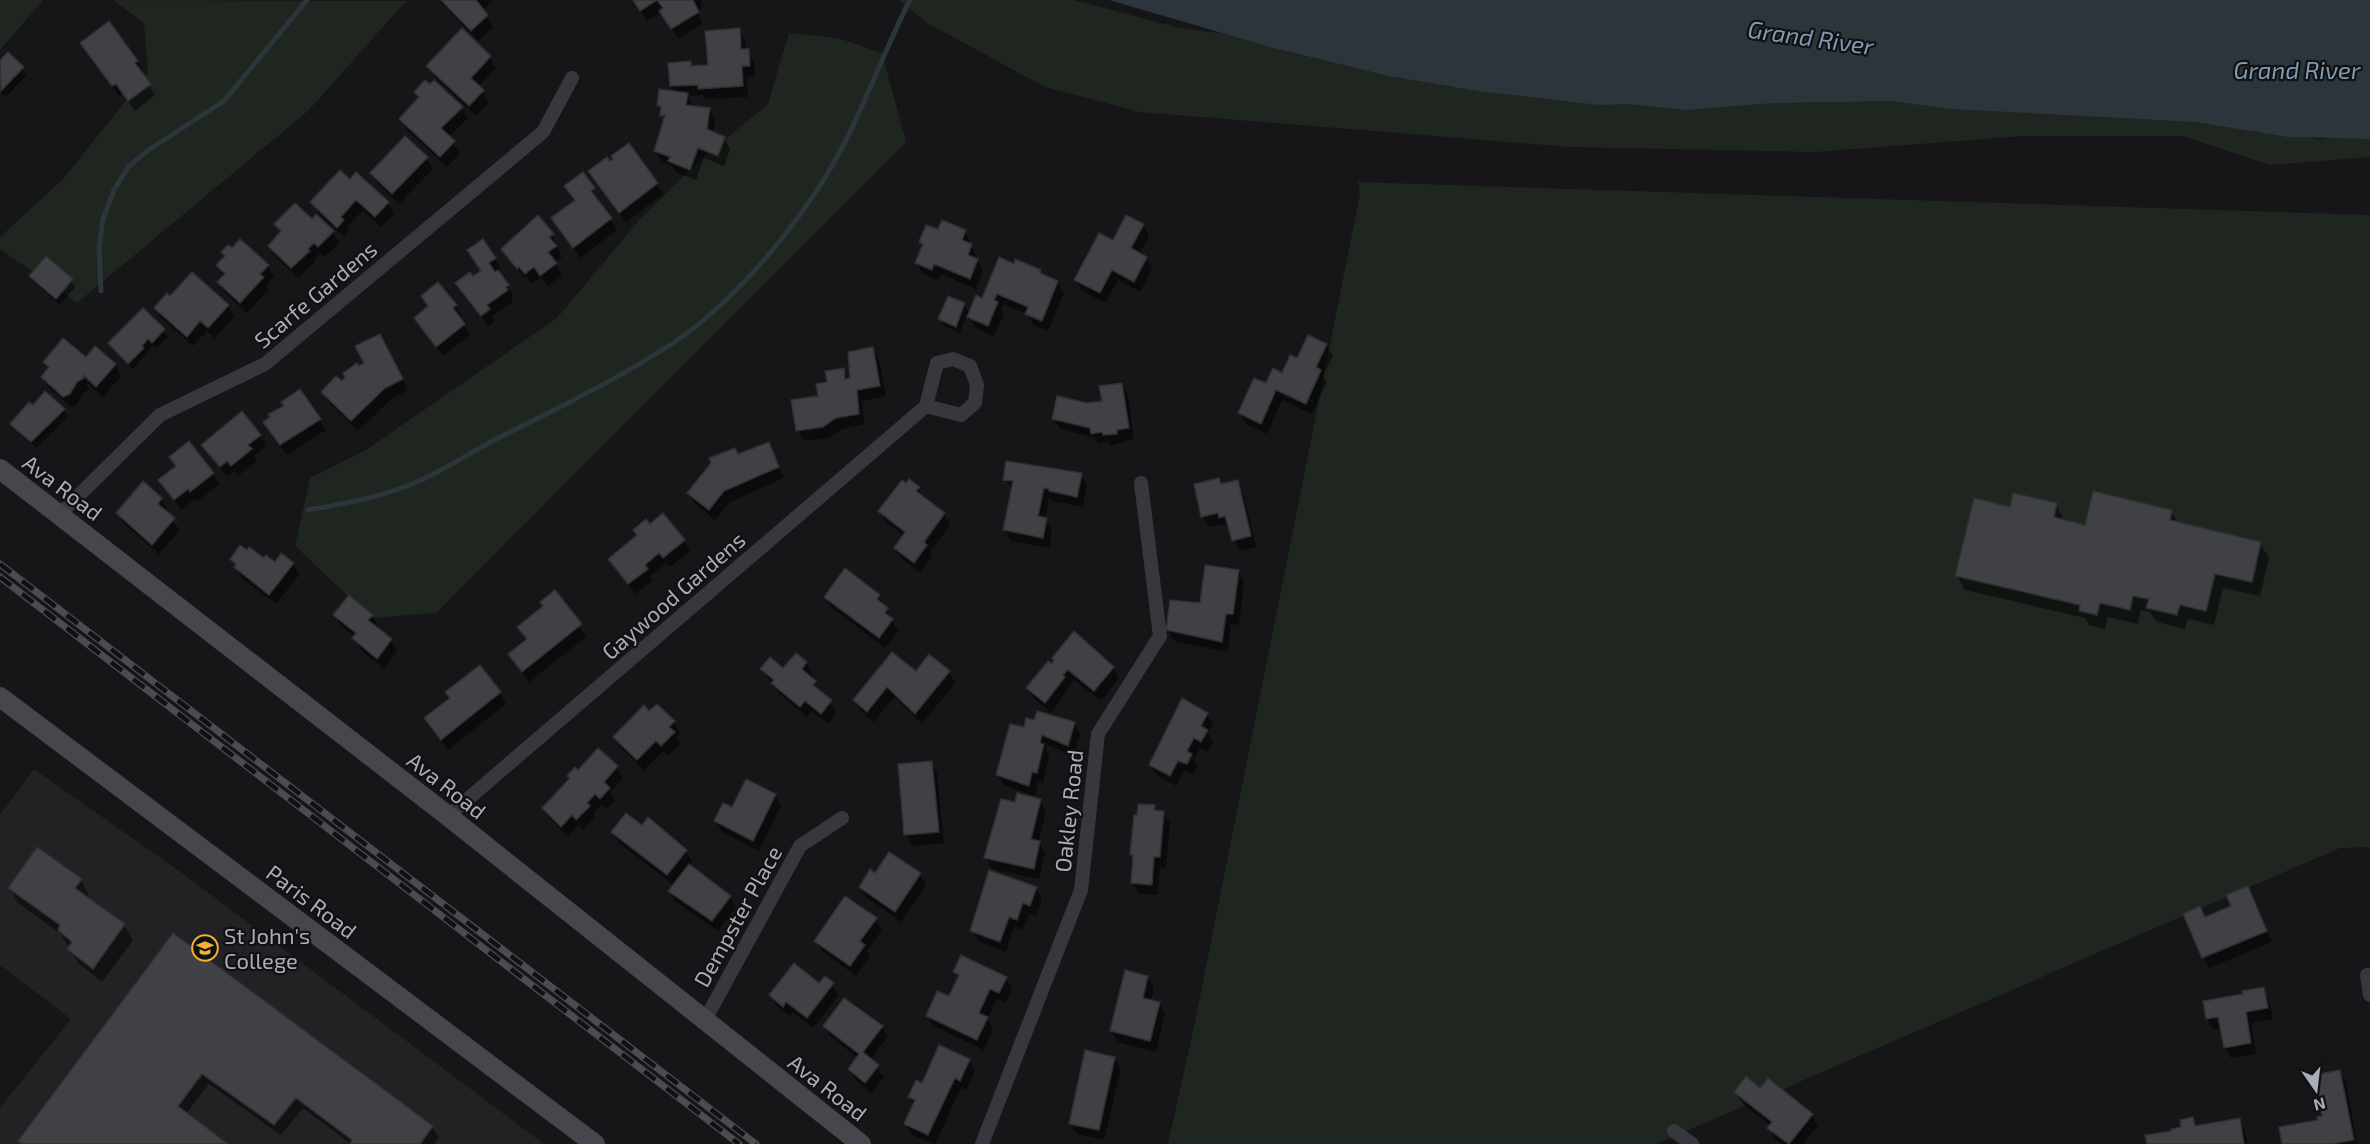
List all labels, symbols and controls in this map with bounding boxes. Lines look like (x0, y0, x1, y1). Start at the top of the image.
water label: Grand River (1746, 14, 1876, 60)
water label: Grand River (2234, 55, 2361, 84)
street label: Scarfe Gardens (249, 235, 381, 353)
street label: Ava Road (18, 449, 108, 525)
street label: Gaywood Gardens (596, 526, 750, 664)
street label: Ava Road (403, 746, 491, 824)
street label: Oakley Road (1049, 748, 1087, 874)
street label: Dempster Place (688, 841, 786, 991)
street label: Paris Road (262, 859, 362, 943)
place label: St John's College (224, 922, 310, 973)
school or university icon: St John's College (190, 933, 220, 963)
street label: Ava Road (784, 1048, 872, 1126)
north arrow (2286, 1060, 2346, 1120)
text: N (2312, 1094, 2328, 1116)

